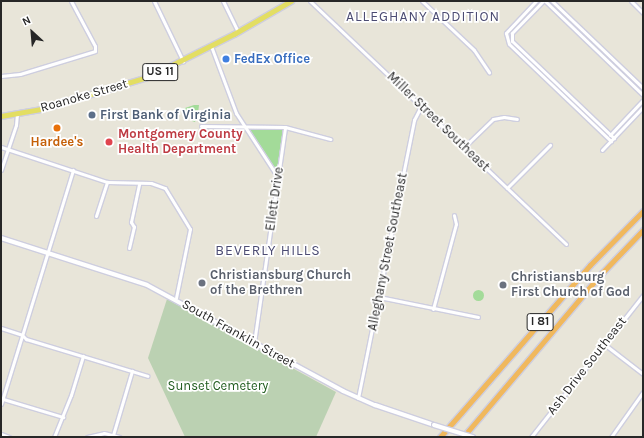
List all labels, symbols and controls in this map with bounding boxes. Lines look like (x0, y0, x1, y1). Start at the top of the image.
district label: ALLEGHANY ADDITION (346, 9, 500, 25)
north arrow (12, 12, 52, 52)
text: N (20, 13, 33, 28)
place label: FedEx Office (234, 51, 310, 67)
marker: FedEx Office (221, 54, 231, 64)
road number: US 11 (142, 62, 178, 82)
street label: Miller Street Southeast (383, 69, 493, 175)
street label: Roanoke Street (39, 76, 129, 116)
place label: First Bank of Virginia (100, 107, 231, 123)
marker: First Bank of Virginia (87, 110, 97, 120)
marker: Hardee's (52, 123, 62, 133)
place label: Montgomery County Health Department (118, 127, 243, 158)
place label: Hardee's (31, 134, 83, 150)
marker: Montgomery County Health Department (103, 136, 115, 148)
street label: Ellett Drive (263, 166, 287, 232)
street label: Alleghany Street Southeast (365, 172, 411, 332)
district label: BEVERLY HILLS (215, 243, 321, 259)
place label: Christiansburg Church of the Brethren (210, 268, 351, 299)
place label: Christiansburg First Church of God (511, 270, 630, 301)
marker: Christiansburg Church of the Brethren (197, 278, 207, 288)
marker: Christiansburg First Church of God (498, 280, 508, 290)
street label: South Franklin Street (179, 296, 297, 372)
road number: I 81 (526, 312, 554, 332)
street label: Ash Drive Southeast (544, 314, 630, 418)
park label: Sunset Cemetery (168, 378, 268, 394)

